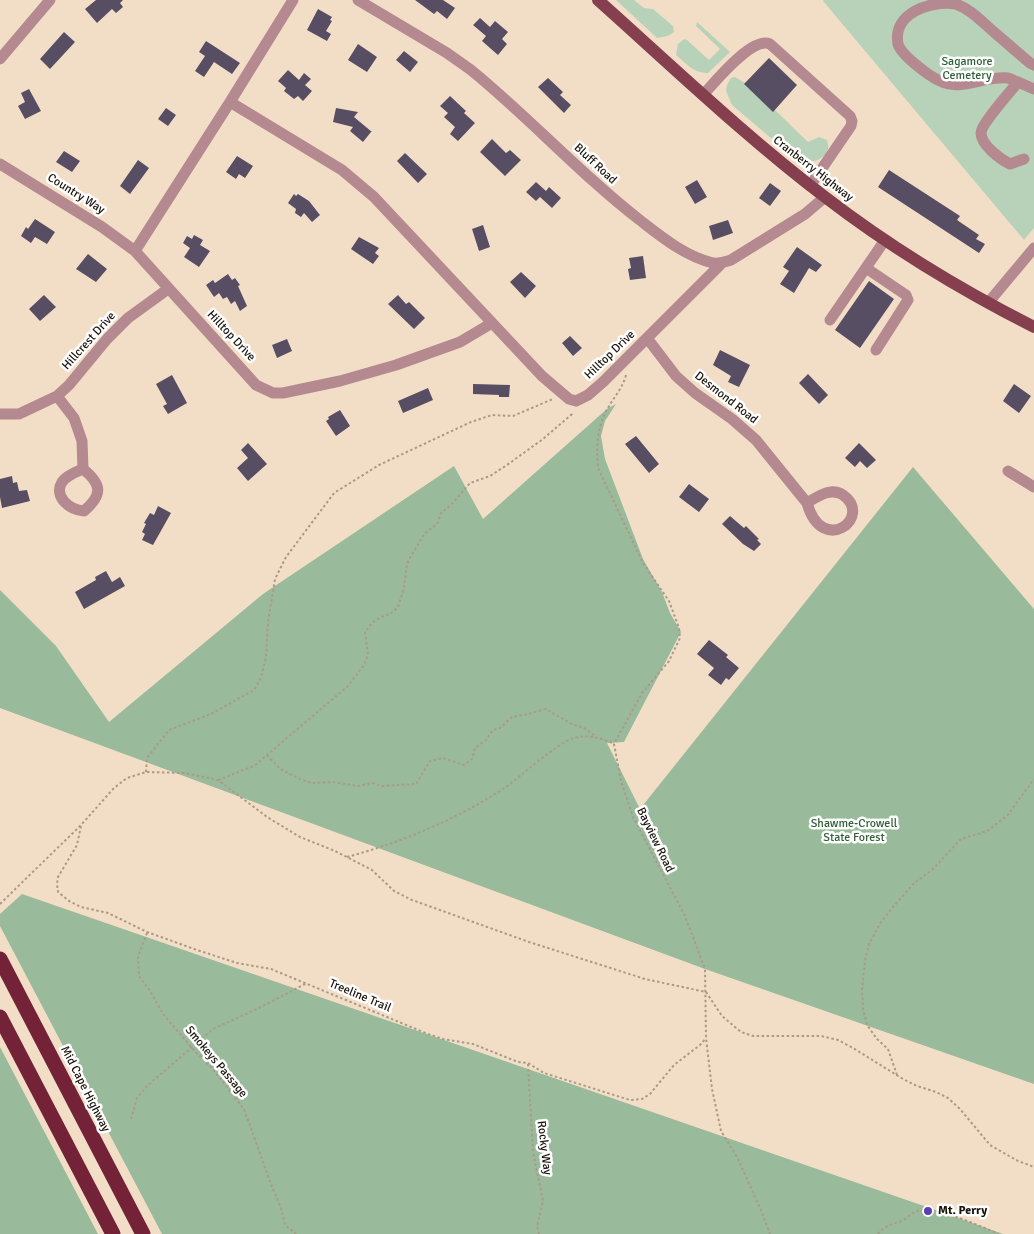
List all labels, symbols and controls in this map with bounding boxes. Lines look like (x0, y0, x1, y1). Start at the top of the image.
park label: Sagamore Cemetery (941, 55, 993, 83)
street label: Cranberry Highway (770, 133, 856, 205)
street label: Bluff Road (571, 141, 619, 187)
street label: Country Way (45, 171, 107, 217)
street label: Hilltop Drive (204, 308, 258, 364)
street label: Hillcrest Drive (59, 309, 119, 373)
street label: Hilltop Drive (582, 328, 638, 382)
street label: Desmond Road (692, 369, 760, 427)
street label: Bayview Road (633, 805, 677, 875)
park label: Shawme-Crowell State Forest (811, 817, 897, 845)
street label: Treeline Trail (327, 976, 393, 1016)
street label: Smokeys Passage (182, 1023, 250, 1101)
street label: Mid Cape Highway (57, 1044, 113, 1134)
street label: Rocky Way (534, 1120, 554, 1176)
place label: Mt. Perry (938, 1204, 987, 1218)
marker: Mt. Perry (922, 1205, 934, 1217)

